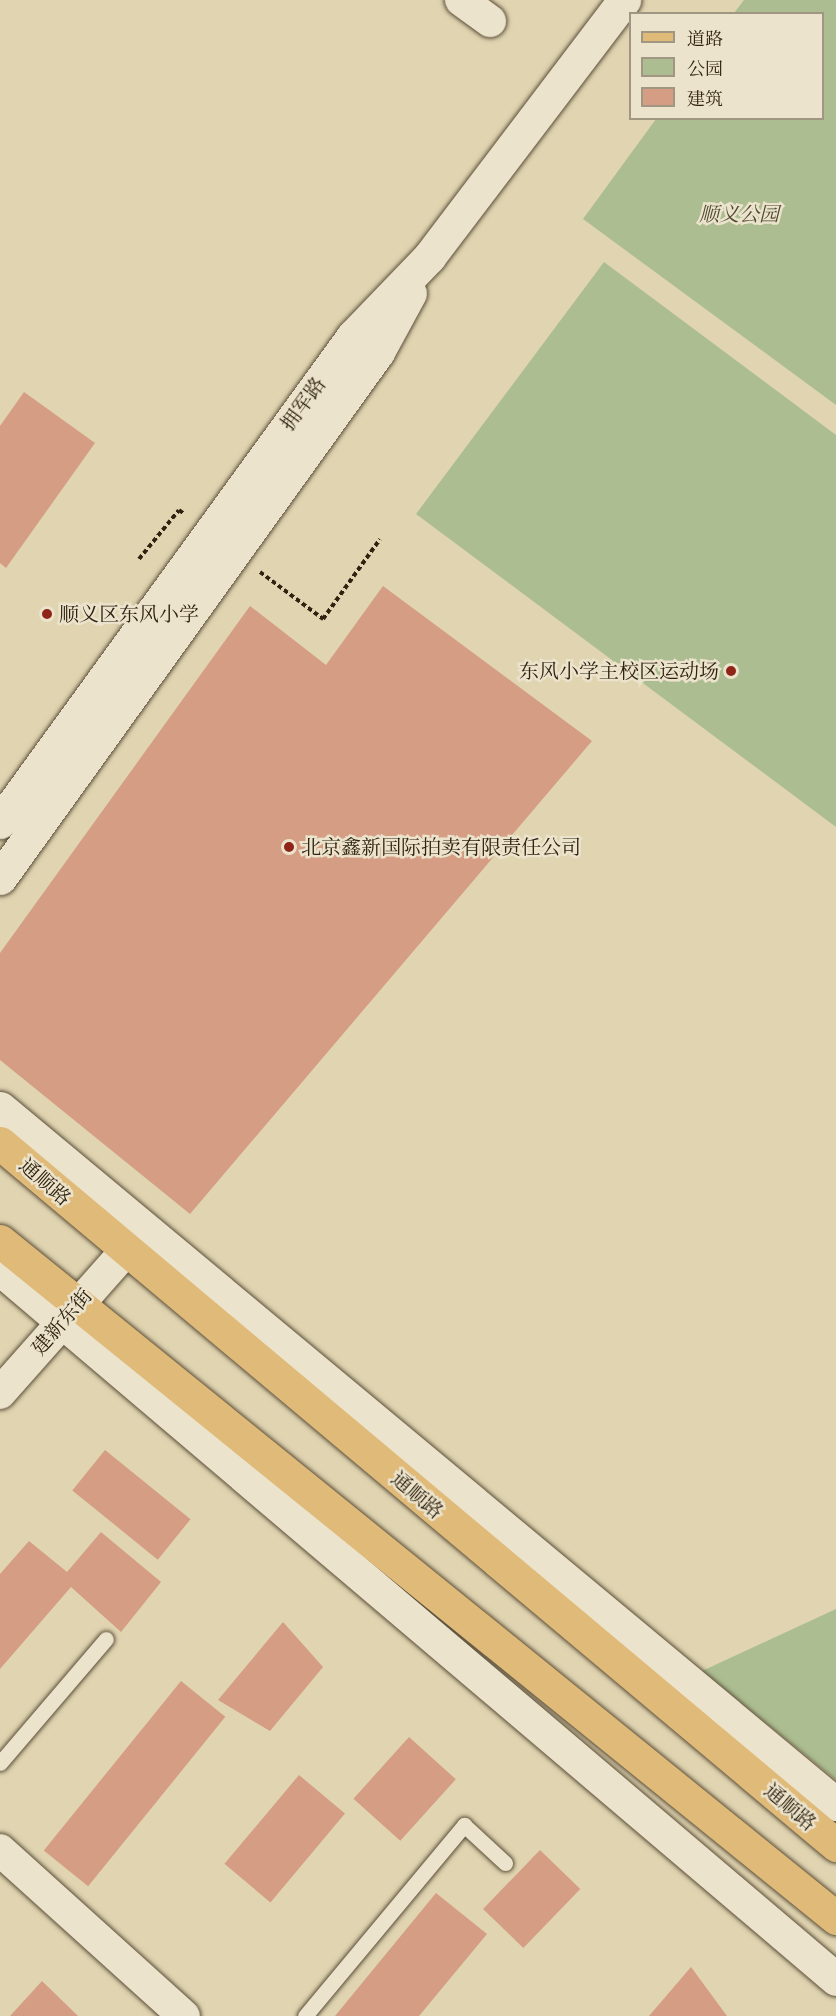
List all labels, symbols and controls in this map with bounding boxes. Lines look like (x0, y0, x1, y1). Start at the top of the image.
legend (629, 12, 824, 120)
text: 道路 (687, 29, 723, 50)
text: 公园 (687, 59, 723, 80)
text: 建筑 (687, 89, 723, 110)
park label: 顺义公园 (699, 202, 779, 226)
street label: 拥军路 (276, 373, 330, 435)
place label: 顺义区东风小学 (59, 602, 199, 626)
marker: 顺义区东风小学 (40, 607, 54, 621)
place label: 东风小学主校区运动场 (519, 659, 719, 683)
marker: 东风小学主校区运动场 (724, 664, 738, 678)
place label: 北京鑫新国际拍卖有限责任公司 (301, 835, 581, 859)
marker: 北京鑫新国际拍卖有限责任公司 (282, 840, 296, 854)
street label: 通顺路 (14, 1153, 76, 1211)
street label: 建新东街 (27, 1284, 97, 1360)
street label: 通顺路 (386, 1467, 448, 1523)
street label: 通顺路 (759, 1779, 821, 1835)

